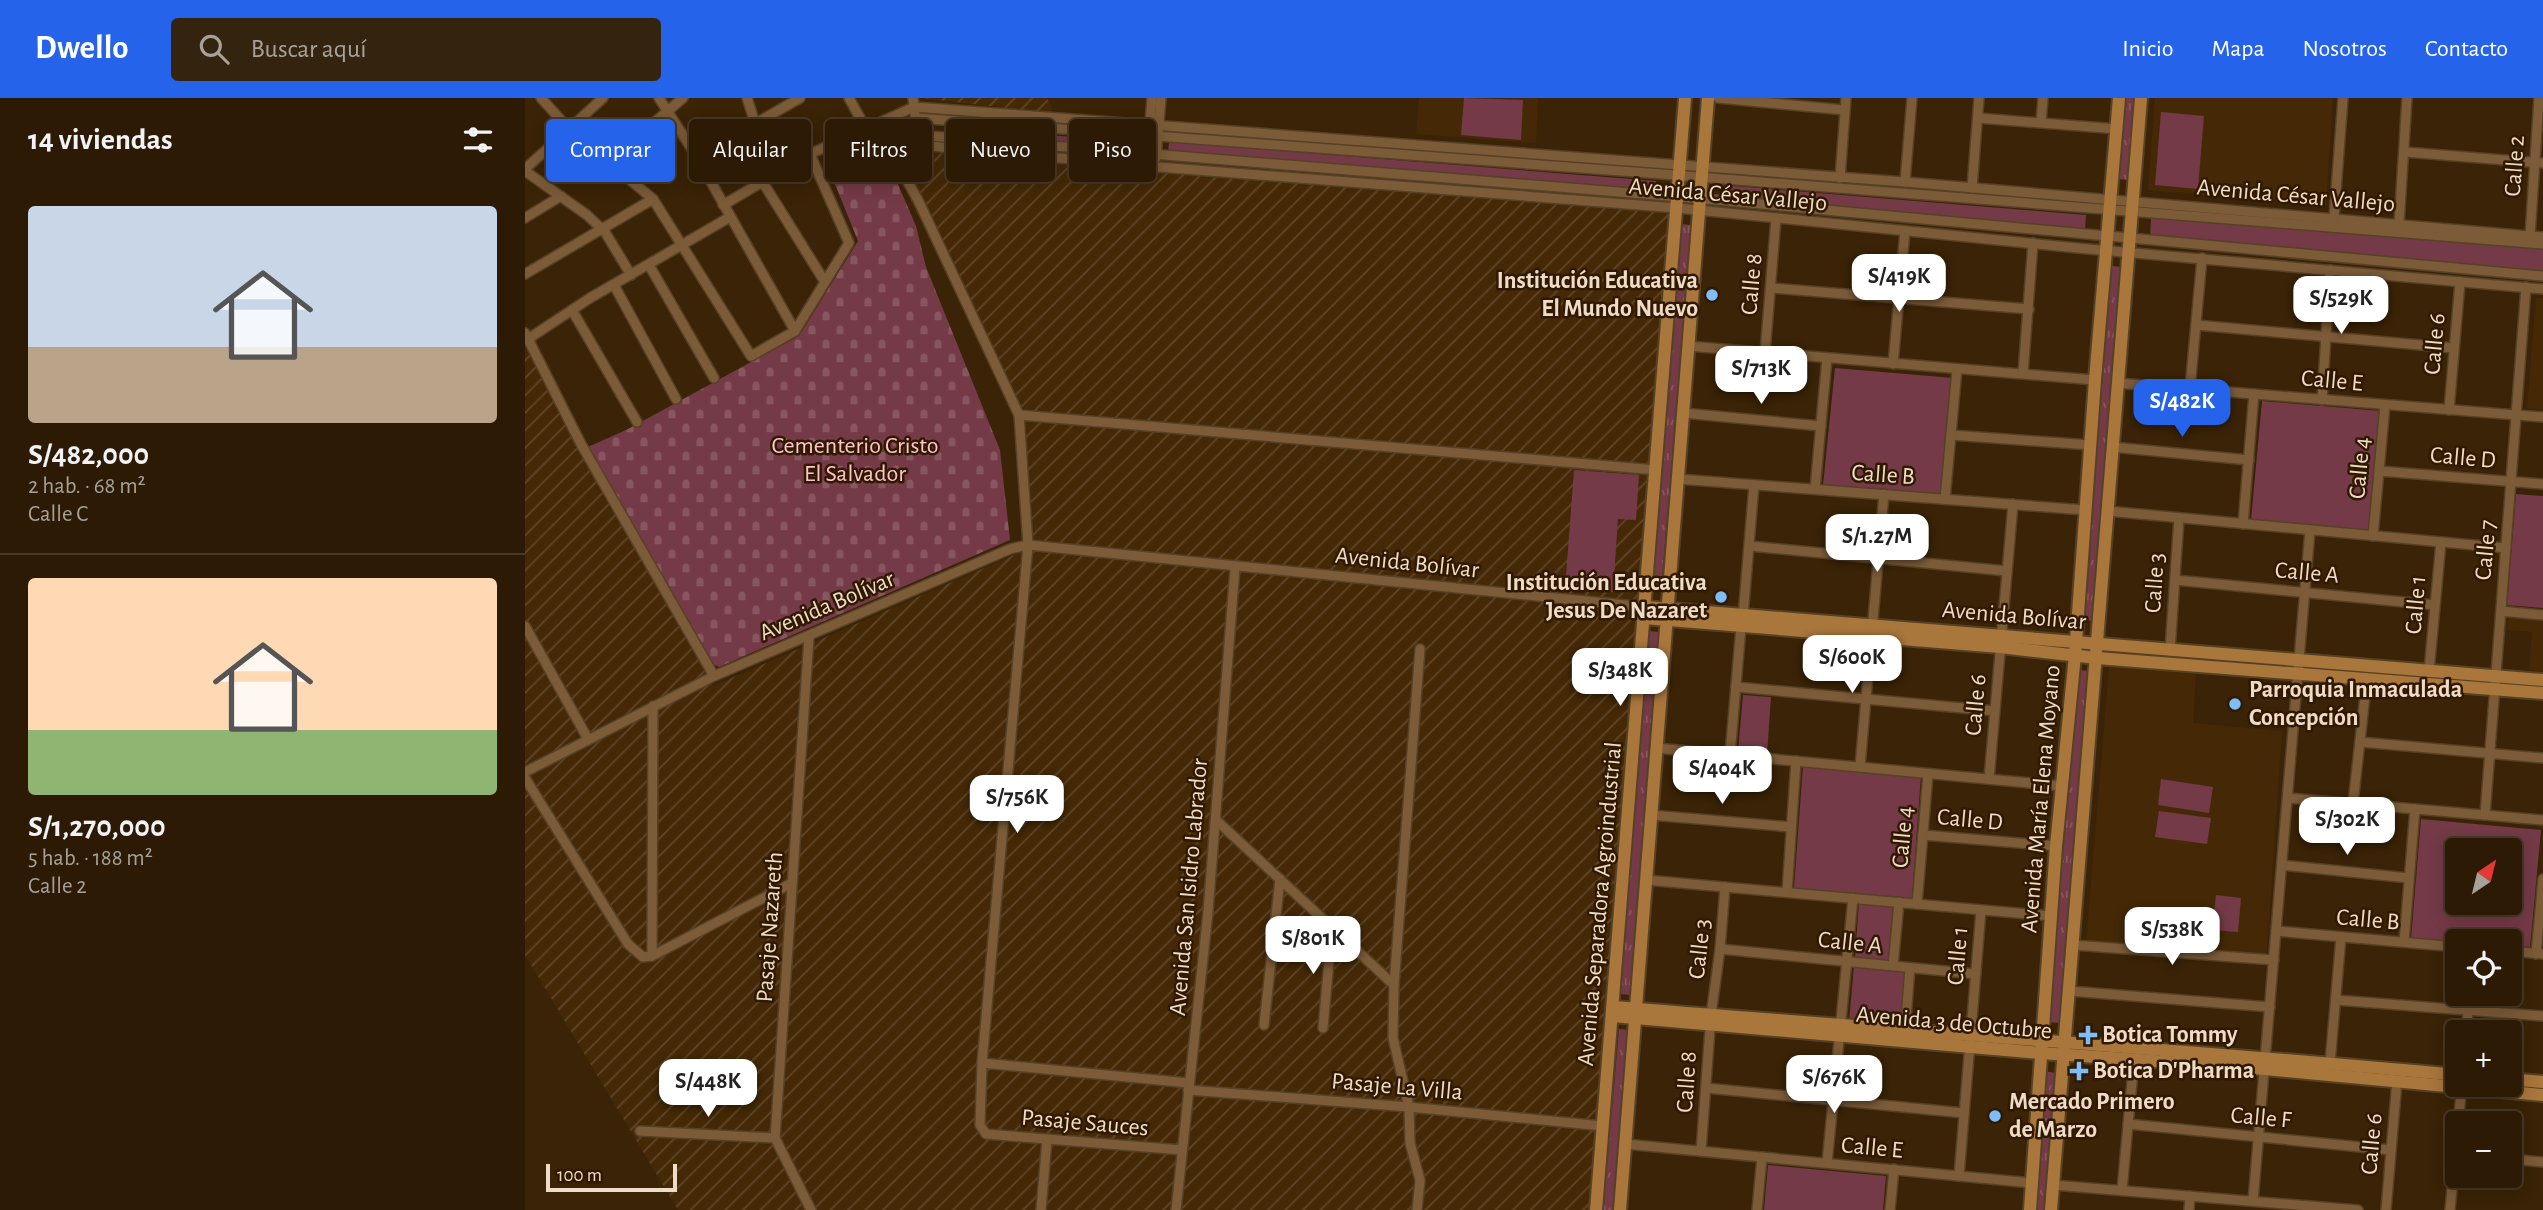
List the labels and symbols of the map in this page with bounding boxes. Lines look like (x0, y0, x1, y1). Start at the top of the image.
street label: Calle 2 (2501, 134, 2529, 197)
street label: Avenida César Vallejo (1628, 174, 1828, 216)
street label: Avenida César Vallejo (2196, 175, 2396, 217)
street label: Calle 8 (1737, 252, 1767, 316)
pin: S/419K (1842, 254, 1956, 314)
place label: Institución Educativa El Mundo Nuevo (1497, 269, 1698, 321)
pin: S/529K (2284, 276, 2398, 336)
marker: Institución Educativa El Mundo Nuevo (1704, 287, 1720, 303)
street label: Calle 6 (2420, 312, 2450, 376)
pin: S/713K (1704, 346, 1818, 406)
street label: Calle E (2300, 366, 2364, 396)
pin: S/482K (2125, 380, 2239, 439)
park label: Cementerio Cristo El Salvador (772, 434, 938, 486)
street label: Calle 4 (2345, 436, 2375, 500)
street label: Calle D (2429, 443, 2497, 473)
street label: Calle B (1851, 461, 1915, 489)
pin: S/1.27M (1812, 514, 1942, 574)
street label: Calle 7 (2471, 519, 2501, 581)
street label: Avenida Bolívar (1334, 544, 1480, 583)
street label: Calle 3 (2141, 552, 2169, 614)
street label: Calle A (2274, 558, 2340, 588)
street label: Avenida Bolívar (756, 567, 898, 645)
place label: Institución Educativa Jesus De Nazaret (1506, 571, 1707, 623)
street label: Calle 1 (2401, 575, 2431, 635)
marker: Institución Educativa Jesus De Nazaret (1713, 589, 1729, 605)
street label: Avenida Bolívar (1941, 598, 2087, 634)
pin: S/600K (1795, 636, 1909, 695)
pin: S/348K (1563, 648, 1677, 708)
street label: Avenida María Elena Moyano (2017, 664, 2065, 934)
street label: Calle 6 (1961, 673, 1991, 737)
place label: Parroquia Inmaculada Concepción (2249, 678, 2462, 730)
marker: Parroquia Inmaculada Concepción (2227, 696, 2243, 712)
street label: Avenida Separadora Agroindustrial (1574, 741, 1626, 1067)
pin: S/404K (1665, 746, 1779, 806)
street label: Avenida San Isidro Labrador (1166, 757, 1212, 1017)
pin: S/756K (960, 776, 1074, 835)
pin: S/302K (2290, 798, 2404, 857)
street label: Calle 4 (1888, 805, 1918, 869)
street label: Calle D (1936, 805, 2004, 835)
north arrow (2445, 838, 2522, 915)
street label: Pasaje Nazareth (753, 851, 787, 1003)
street label: Calle B (2335, 905, 2401, 935)
pin: S/538K (2115, 908, 2229, 967)
pin: S/801K (1256, 916, 1370, 976)
street label: Calle 3 (1685, 918, 1715, 980)
street label: Calle 1 (1943, 926, 1973, 986)
street label: Calle A (1817, 928, 1883, 958)
street label: Avenida 3 de Octubre (1855, 1002, 2053, 1044)
place label: Botica Tommy (2102, 1023, 2238, 1047)
marker: Botica Tommy (2080, 1027, 2096, 1043)
street label: Calle 8 (1673, 1050, 1701, 1114)
pin: S/676K (1777, 1056, 1891, 1115)
place label: Botica D'Pharma (2093, 1059, 2254, 1083)
pin: S/448K (651, 1060, 765, 1119)
marker: Botica D'Pharma (2071, 1063, 2087, 1079)
street label: Pasaje La Villa (1330, 1069, 1464, 1105)
place label: Mercado Primero de Marzo (2009, 1090, 2175, 1142)
street label: Calle F (2230, 1103, 2293, 1133)
street label: Pasaje Sauces (1020, 1105, 1150, 1141)
marker: Mercado Primero de Marzo (1987, 1108, 2003, 1124)
street label: Calle 6 (2357, 1112, 2387, 1176)
street label: Calle E (1840, 1133, 1904, 1163)
scale bar (546, 1161, 677, 1193)

